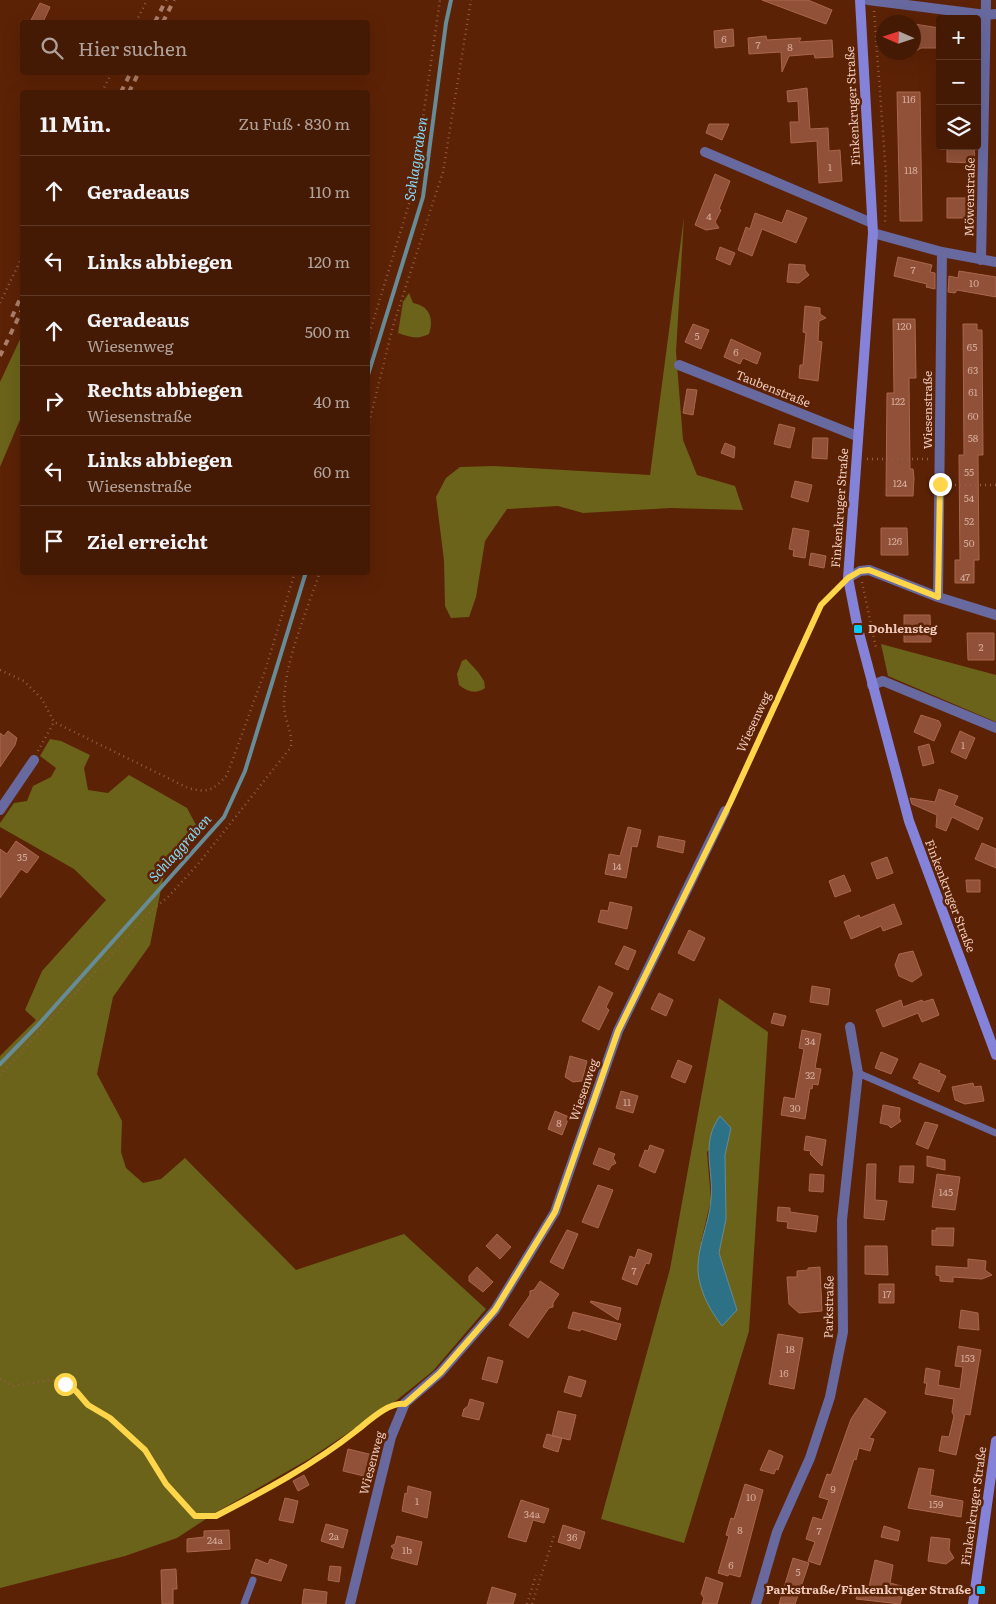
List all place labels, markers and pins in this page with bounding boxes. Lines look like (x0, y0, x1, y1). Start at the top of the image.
place label: Dohlensteg (868, 619, 938, 637)
marker: Dohlensteg (852, 623, 864, 635)
place label: Parkstraße/Finkenkruger Straße (766, 1580, 971, 1598)
marker: Parkstraße/Finkenkruger Straße (975, 1584, 987, 1596)

